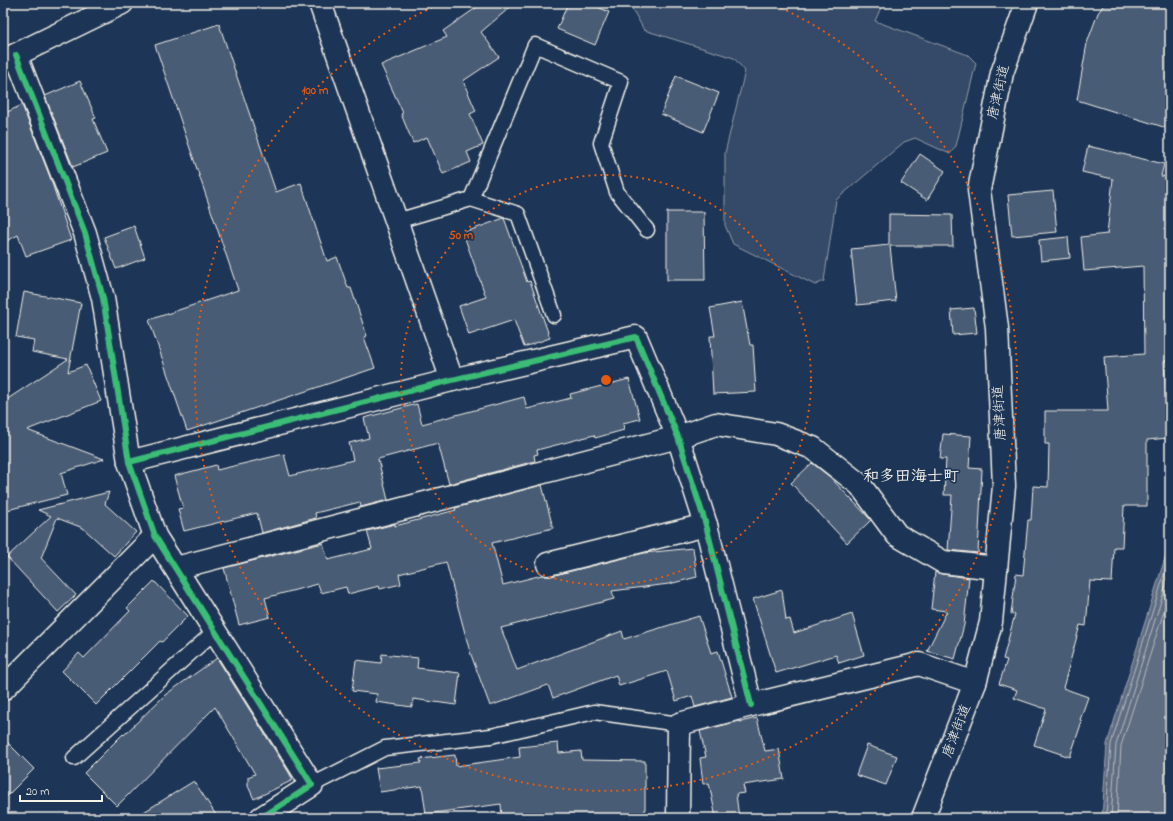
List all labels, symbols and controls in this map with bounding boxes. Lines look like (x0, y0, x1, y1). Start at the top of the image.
street label: 唐津街道 (982, 62, 1016, 122)
text: 100 m (302, 82, 329, 100)
text: 50 m (449, 227, 474, 245)
centre of rings (599, 373, 613, 387)
street label: 唐津街道 (988, 384, 1012, 442)
district label: 和多田海士町 (863, 465, 959, 489)
street label: 唐津街道 (937, 701, 977, 761)
scale bar (20, 777, 102, 803)
text: 20 m (26, 783, 49, 801)

